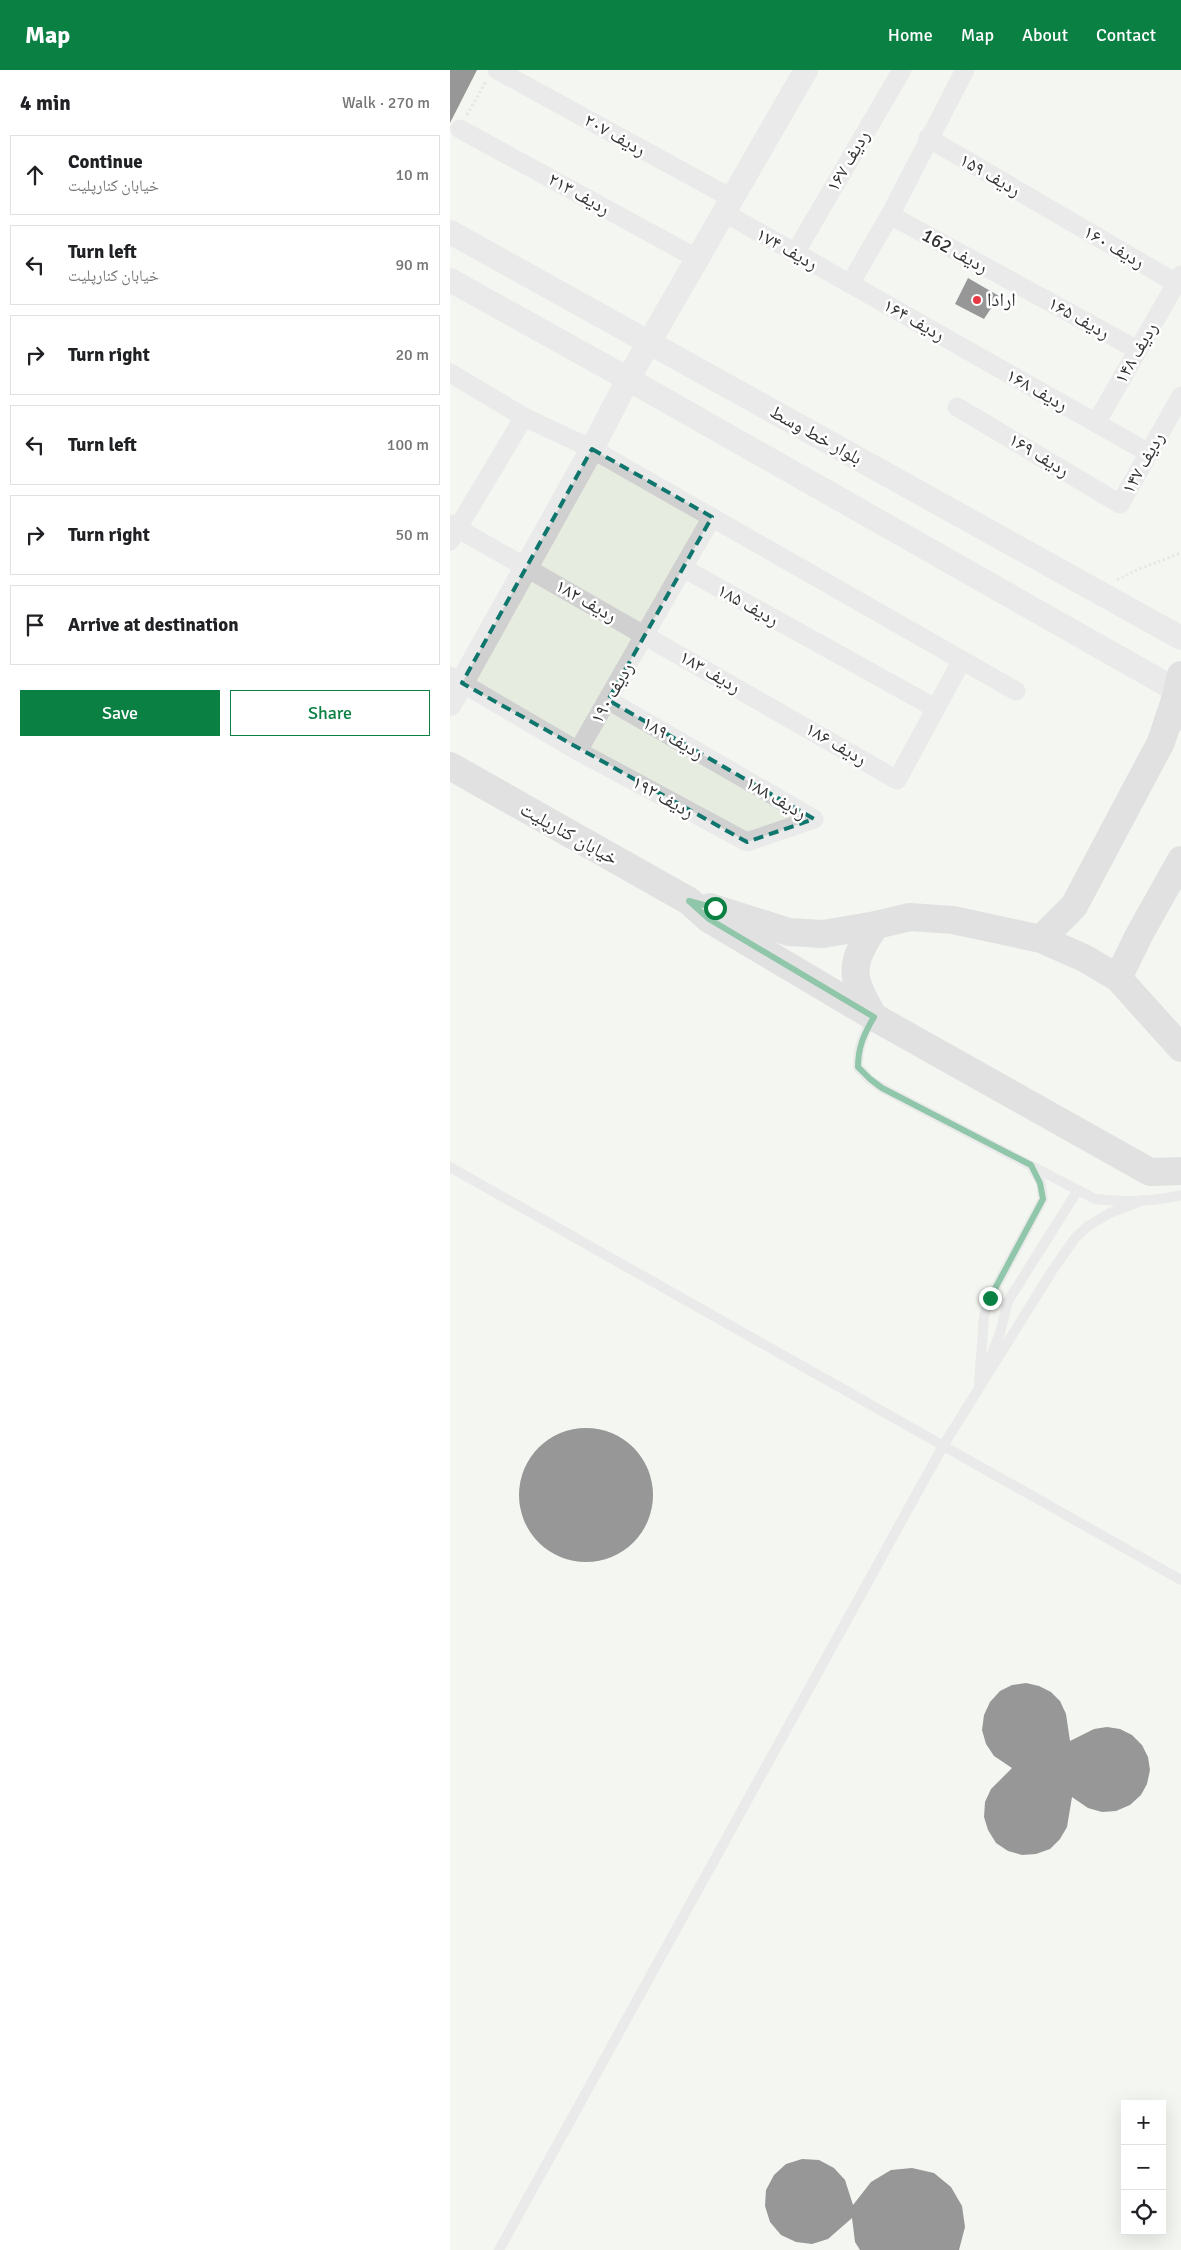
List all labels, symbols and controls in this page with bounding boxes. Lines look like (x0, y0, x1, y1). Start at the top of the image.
text: Map (25, 20, 70, 50)
text: Home (888, 24, 933, 46)
text: Map (961, 24, 994, 46)
text: About (1022, 24, 1068, 46)
text: Contact (1096, 24, 1156, 46)
text: 4 min (20, 90, 71, 116)
text: Walk · 270 m (342, 93, 430, 113)
street label: ردیف ۲۰۷ (580, 108, 650, 162)
street label: ردیف ۱۶۷ (821, 126, 875, 196)
street label: ردیف ۱۵۹ (955, 148, 1025, 202)
text: Continue (68, 150, 143, 174)
icon: ahead (21, 161, 49, 189)
text: 10 m (395, 165, 429, 185)
street label: ردیف ۲۱۳ (544, 167, 614, 221)
text: خیابان کنارپلیت (68, 176, 159, 196)
street label: ردیف ۱۶۰ (1079, 220, 1149, 274)
street label: ردیف ۱۷۴ (752, 222, 822, 276)
street label: ردیف 162 (918, 223, 992, 279)
text: Turn left (68, 240, 137, 264)
icon: left (21, 251, 49, 279)
text: 90 m (395, 255, 429, 275)
text: خیابان کنارپلیت (68, 266, 159, 286)
place label: ارادا (987, 288, 1016, 312)
street label: ردیف ۱۶۵ (1044, 291, 1114, 345)
street label: ردیف ۱۶۴ (879, 293, 949, 347)
marker: ارادا (971, 294, 983, 306)
street label: ردیف ۱۴۸ (1109, 318, 1163, 388)
icon: right (21, 341, 49, 369)
text: Turn right (68, 343, 150, 367)
text: 20 m (395, 345, 429, 365)
street label: ردیف ۱۶۸ (1002, 363, 1072, 417)
street label: بلوار خط وسط (766, 400, 866, 470)
street label: ردیف ۱۶۹ (1004, 427, 1074, 483)
street label: ردیف ۱۴۷ (1116, 428, 1170, 498)
icon: left (21, 431, 49, 459)
text: Turn left (68, 433, 137, 457)
text: 100 m (387, 435, 429, 455)
icon: right (21, 521, 49, 549)
text: Turn right (68, 523, 150, 547)
text: 50 m (395, 525, 429, 545)
street label: ردیف ۱۸۲ (551, 574, 621, 628)
street label: ردیف ۱۸۵ (713, 578, 783, 632)
icon: arrive (21, 611, 49, 639)
text: Arrive at destination (68, 613, 239, 637)
street label: ردیف ۱۸۳ (675, 645, 745, 699)
street label: ردیف ۱۹۰ (585, 658, 639, 728)
button: Save (20, 690, 220, 736)
button: Share (230, 690, 430, 736)
street label: ردیف ۱۸۹ (638, 711, 708, 765)
street label: ردیف ۱۸۶ (801, 717, 871, 771)
street label: ردیف ۱۹۲ (628, 770, 698, 824)
street label: ردیف ۱۸۸ (741, 771, 811, 825)
street label: خیابان کنارپلیت (516, 797, 622, 871)
route start (704, 897, 727, 920)
route end (979, 1287, 1002, 1310)
map controls (1121, 2100, 1166, 2235)
button: + (1121, 2100, 1166, 2145)
button: − (1121, 2145, 1166, 2190)
button: locate (1121, 2190, 1166, 2235)

